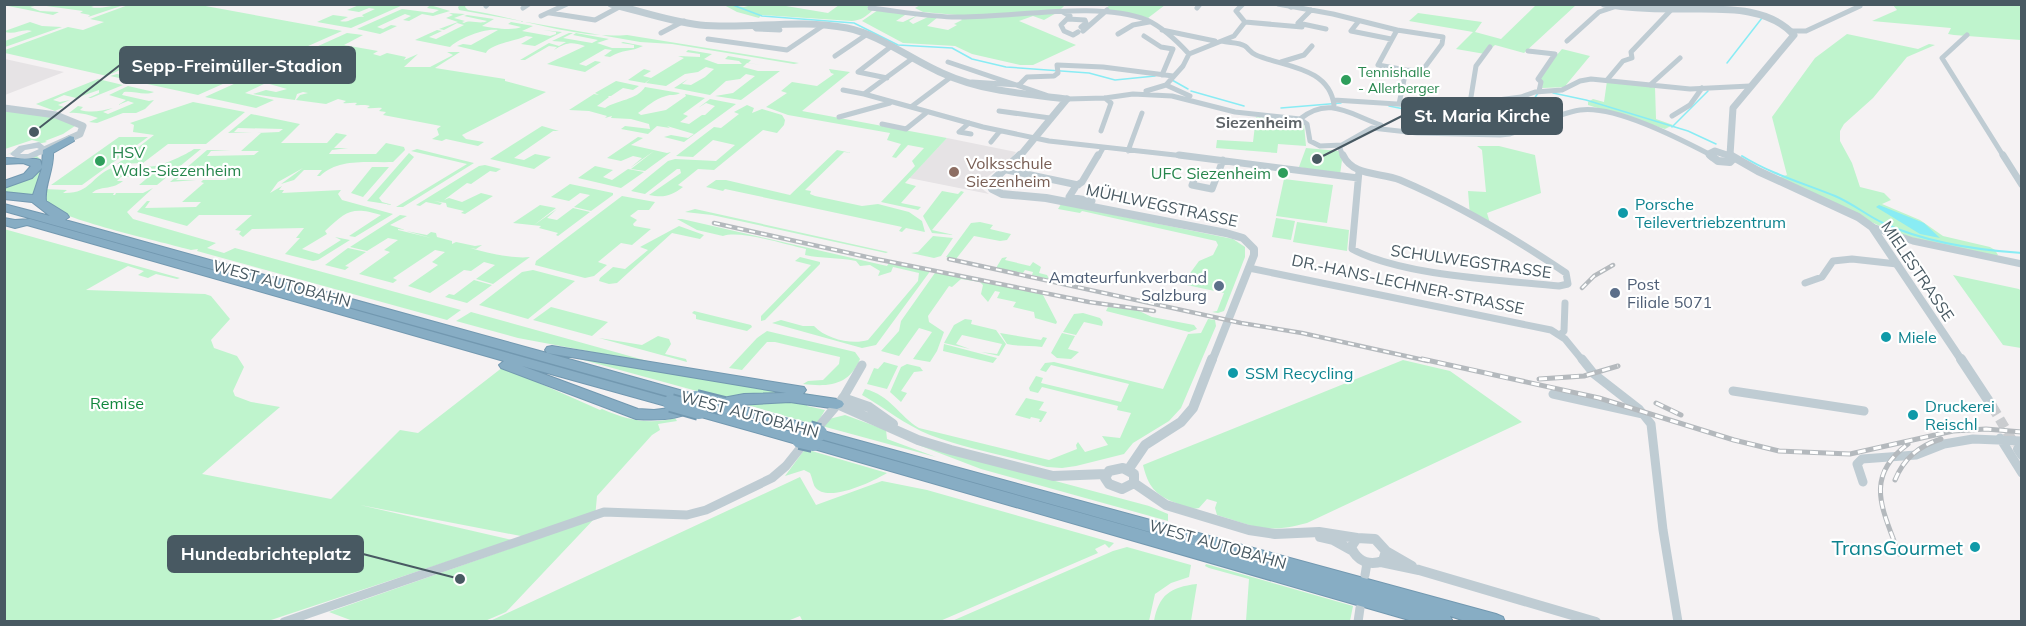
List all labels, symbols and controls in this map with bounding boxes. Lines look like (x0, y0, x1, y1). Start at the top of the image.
callout: Sepp-Freimüller-Stadion (120, 47, 355, 83)
text: Sepp-Freimüller-Stadion (132, 54, 342, 77)
place label: Tennishalle - Allerberger (1358, 63, 1440, 97)
marker: Tennishalle - Allerberger (1339, 73, 1353, 87)
callout: St. Maria Kirche (1402, 98, 1562, 134)
text: St. Maria Kirche (1414, 104, 1550, 127)
district label: Siezenheim (1216, 112, 1302, 132)
place label: HSV Wals-Siezenheim (112, 142, 241, 180)
place label: Volksschule Siezenheim (966, 153, 1052, 191)
marker: HSV Wals-Siezenheim (93, 154, 107, 168)
place label: UFC Siezenheim (1151, 163, 1271, 183)
marker: Volksschule Siezenheim (947, 165, 961, 179)
marker: UFC Siezenheim (1276, 166, 1290, 180)
street label: MÜHLWEGSTRASSE (1084, 179, 1240, 231)
place label: Porsche Teilevertriebzentrum (1635, 194, 1786, 232)
marker: Porsche Teilevertriebzentrum (1616, 206, 1630, 220)
street label: MIELESTRASSE (1877, 217, 1959, 325)
street label: SCHULWEGSTRASSE (1389, 240, 1553, 282)
street label: DR.-HANS-LECHNER-STRASSE (1290, 250, 1526, 318)
street label: WEST AUTOBAHN (211, 255, 353, 311)
place label: Amateurfunkverband Salzburg (1049, 267, 1207, 305)
place label: Post Filiale 5071 (1627, 274, 1712, 312)
marker: Amateurfunkverband Salzburg (1212, 279, 1226, 293)
marker: Post Filiale 5071 (1608, 286, 1622, 300)
place label: Miele (1898, 327, 1937, 347)
marker: Miele (1879, 330, 1893, 344)
place label: SSM Recycling (1245, 363, 1353, 383)
marker: SSM Recycling (1226, 366, 1240, 380)
street label: WEST AUTOBAHN (679, 386, 821, 442)
park label: Remise (90, 393, 144, 413)
place label: Druckerei Reischl (1925, 396, 1995, 434)
marker: Druckerei Reischl (1906, 408, 1920, 422)
street label: WEST AUTOBAHN (1147, 515, 1289, 573)
place label: TransGourmet (1831, 535, 1963, 560)
callout: Hundeabrichteplatz (168, 536, 363, 572)
marker: TransGourmet (1968, 540, 1982, 554)
text: Hundeabrichteplatz (181, 542, 351, 565)

